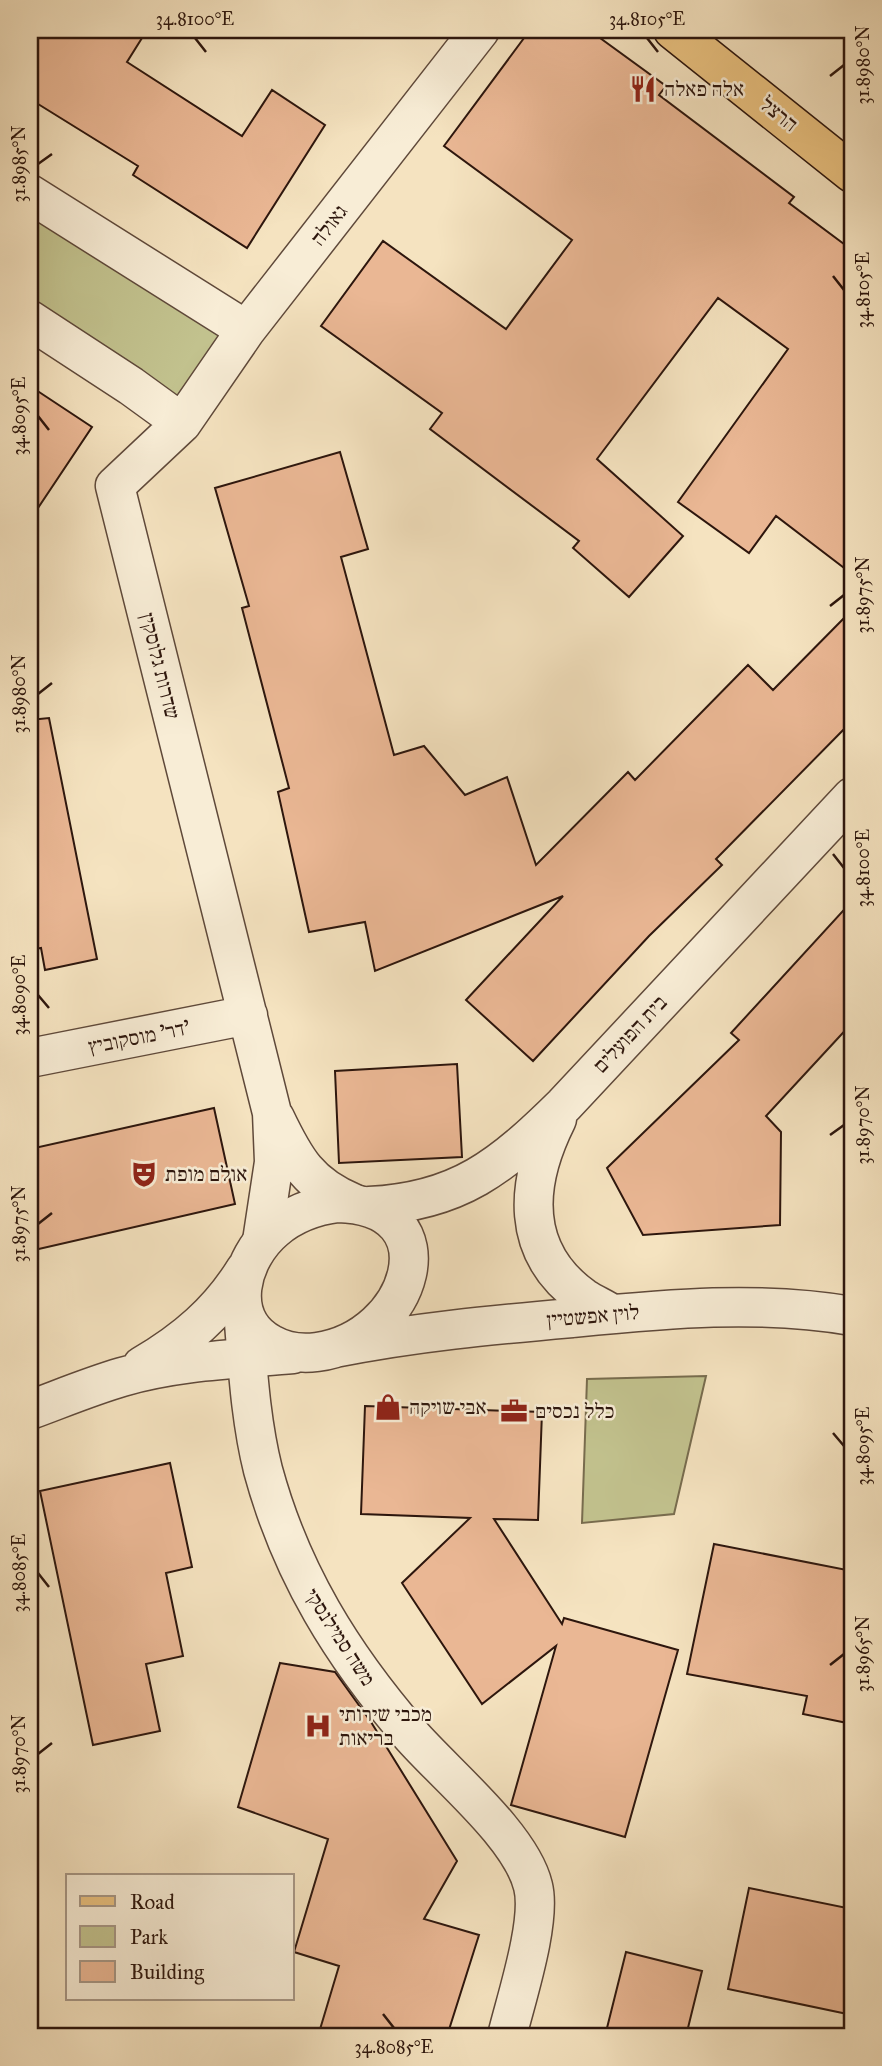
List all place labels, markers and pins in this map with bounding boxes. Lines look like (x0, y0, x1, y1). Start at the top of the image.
restaurant icon: אלה פאלה (628, 74, 658, 104)
place label: אלה פאלה (664, 76, 744, 102)
theatre icon: אולם מופת (129, 1159, 159, 1189)
place label: אולם מופת (165, 1161, 247, 1187)
shop icon: אבי שויקה (373, 1392, 403, 1422)
place label: אבי שויקה (409, 1394, 487, 1420)
office icon: כלל נכסים (499, 1396, 529, 1426)
place label: כלל נכסים (535, 1398, 615, 1424)
place label: מכבי שירותי בריאות (339, 1701, 432, 1751)
hospital icon: מכבי שירותי בריאות (303, 1711, 333, 1741)

